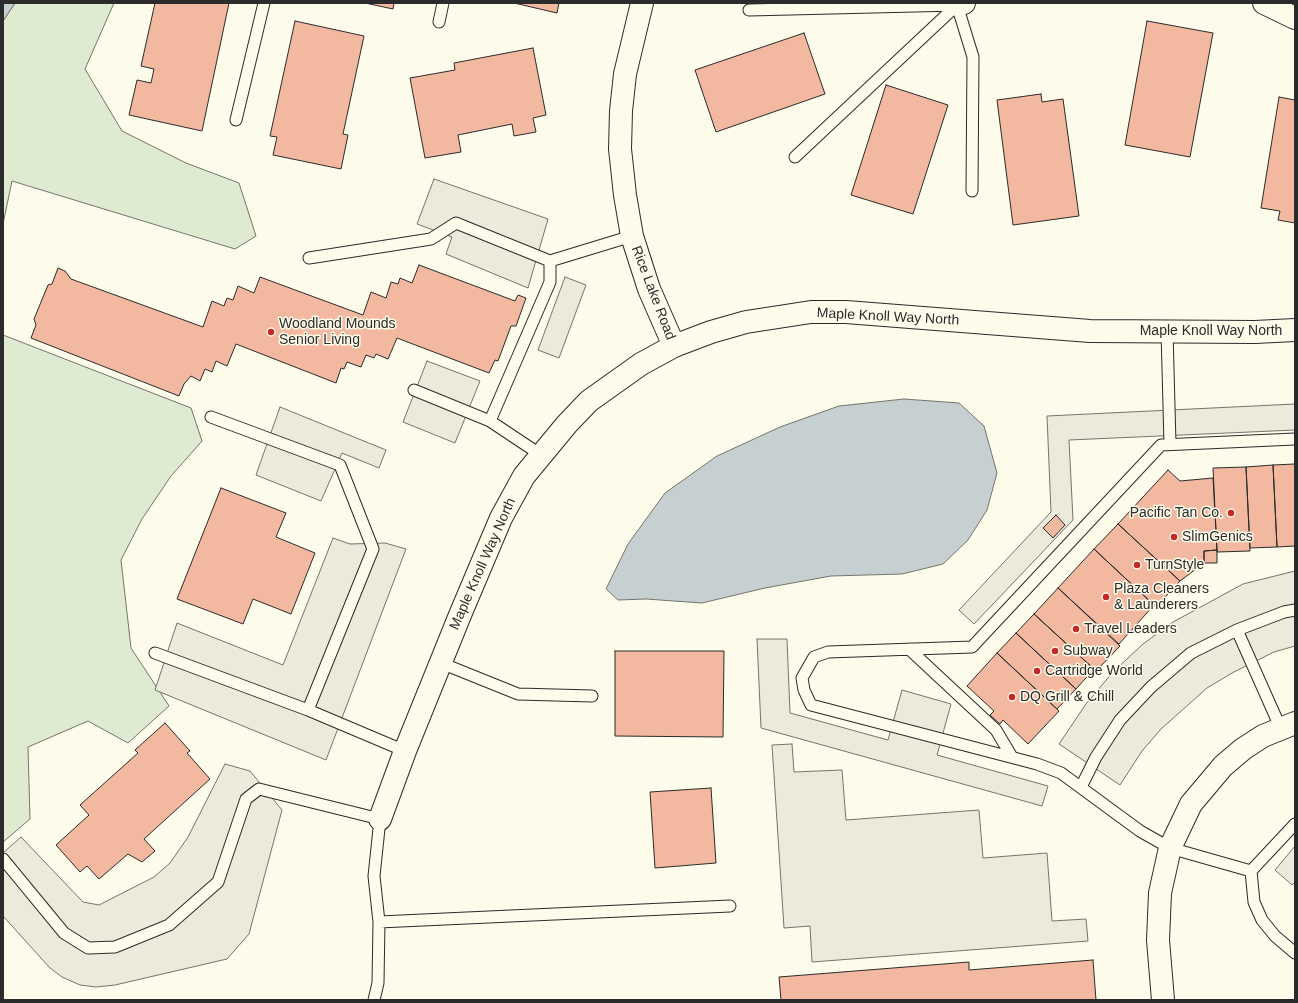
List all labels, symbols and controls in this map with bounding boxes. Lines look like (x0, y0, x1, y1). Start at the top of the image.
street label: Rice Lake Road (627, 243, 679, 343)
street label: Maple Knoll Way North (816, 305, 960, 329)
place label: Woodland Mounds Senior Living (279, 316, 395, 348)
street label: Maple Knoll Way North (1140, 323, 1282, 339)
marker: Woodland Mounds Senior Living (266, 327, 276, 337)
street label: Maple Knoll Way North (446, 495, 520, 633)
place label: Pacific Tan Co. (1130, 505, 1223, 521)
marker: Pacific Tan Co. (1226, 508, 1236, 518)
place label: SlimGenics (1182, 529, 1253, 545)
marker: SlimGenics (1169, 532, 1179, 542)
place label: TurnStyle (1145, 557, 1204, 573)
marker: TurnStyle (1132, 560, 1142, 570)
place label: Plaza Cleaners & Launderers (1114, 581, 1209, 614)
marker: Plaza Cleaners & Launderers (1101, 592, 1111, 602)
place label: Travel Leaders (1084, 621, 1177, 637)
marker: Travel Leaders (1071, 624, 1081, 634)
place label: Subway (1063, 643, 1113, 659)
marker: Subway (1050, 646, 1060, 656)
place label: Cartridge World (1045, 663, 1143, 679)
marker: Cartridge World (1032, 666, 1042, 676)
place label: DQ Grill & Chill (1020, 689, 1114, 705)
marker: DQ Grill & Chill (1007, 692, 1017, 702)

